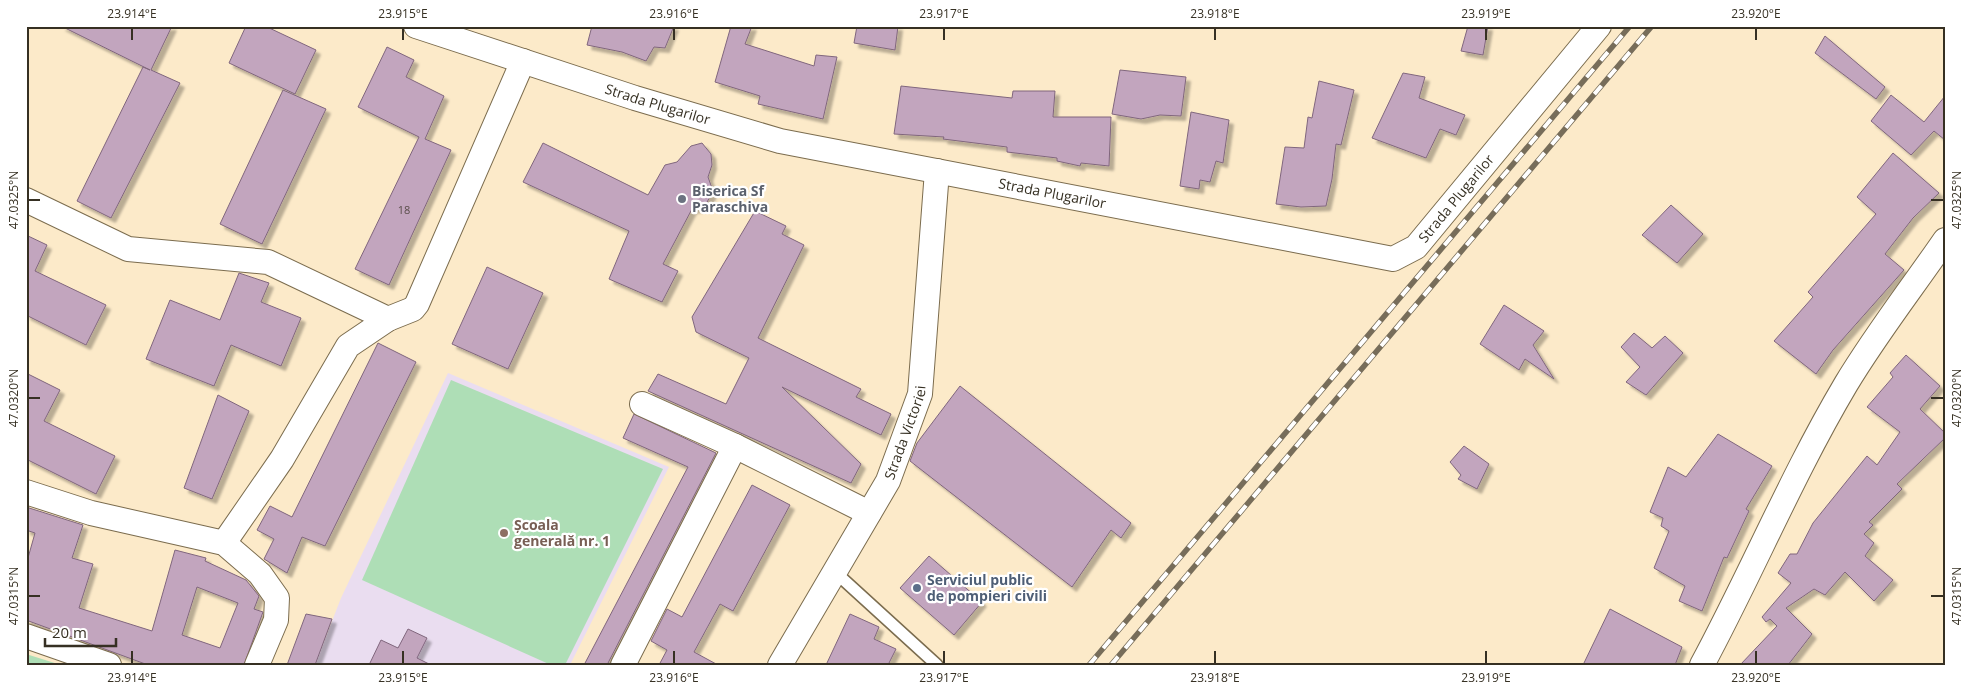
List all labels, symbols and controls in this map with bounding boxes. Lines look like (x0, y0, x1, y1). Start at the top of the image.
text: 23.914°E (107, 5, 157, 22)
text: 23.915°E (378, 5, 428, 22)
text: 23.916°E (649, 5, 699, 22)
text: 23.917°E (919, 5, 969, 22)
text: 23.918°E (1190, 5, 1240, 22)
text: 23.919°E (1461, 5, 1511, 22)
text: 23.920°E (1731, 5, 1781, 22)
street label: Strada Plugarilor (603, 79, 713, 129)
street label: Strada Plugarilor (1414, 150, 1498, 246)
text: 47.0325°N (5, 171, 22, 229)
text: 47.0325°N (1948, 171, 1965, 229)
street label: Strada Plugarilor (997, 173, 1108, 213)
place label: Biserica Sf Paraschiva (692, 181, 768, 216)
marker: Biserica Sf Paraschiva (676, 193, 688, 205)
house number: 18 (398, 202, 410, 217)
text: 47.0320°N (5, 369, 22, 427)
text: 47.0320°N (1948, 369, 1965, 427)
street label: Strada Victoriei (879, 385, 930, 482)
place label: Școala generală nr. 1 (514, 515, 610, 550)
marker: Școala generală nr. 1 (498, 527, 510, 539)
text: 47.0315°N (5, 567, 22, 625)
text: 47.0315°N (1948, 567, 1965, 625)
place label: Serviciul public de pompieri civili (927, 570, 1047, 605)
marker: Serviciul public de pompieri civili (911, 582, 923, 594)
scale bar (45, 616, 116, 648)
text: 20 m (52, 622, 87, 642)
text: 23.914°E (107, 669, 157, 686)
text: 23.915°E (378, 669, 428, 686)
text: 23.916°E (649, 669, 699, 686)
text: 23.917°E (919, 669, 969, 686)
text: 23.918°E (1190, 669, 1240, 686)
text: 23.919°E (1461, 669, 1511, 686)
text: 23.920°E (1731, 669, 1781, 686)

